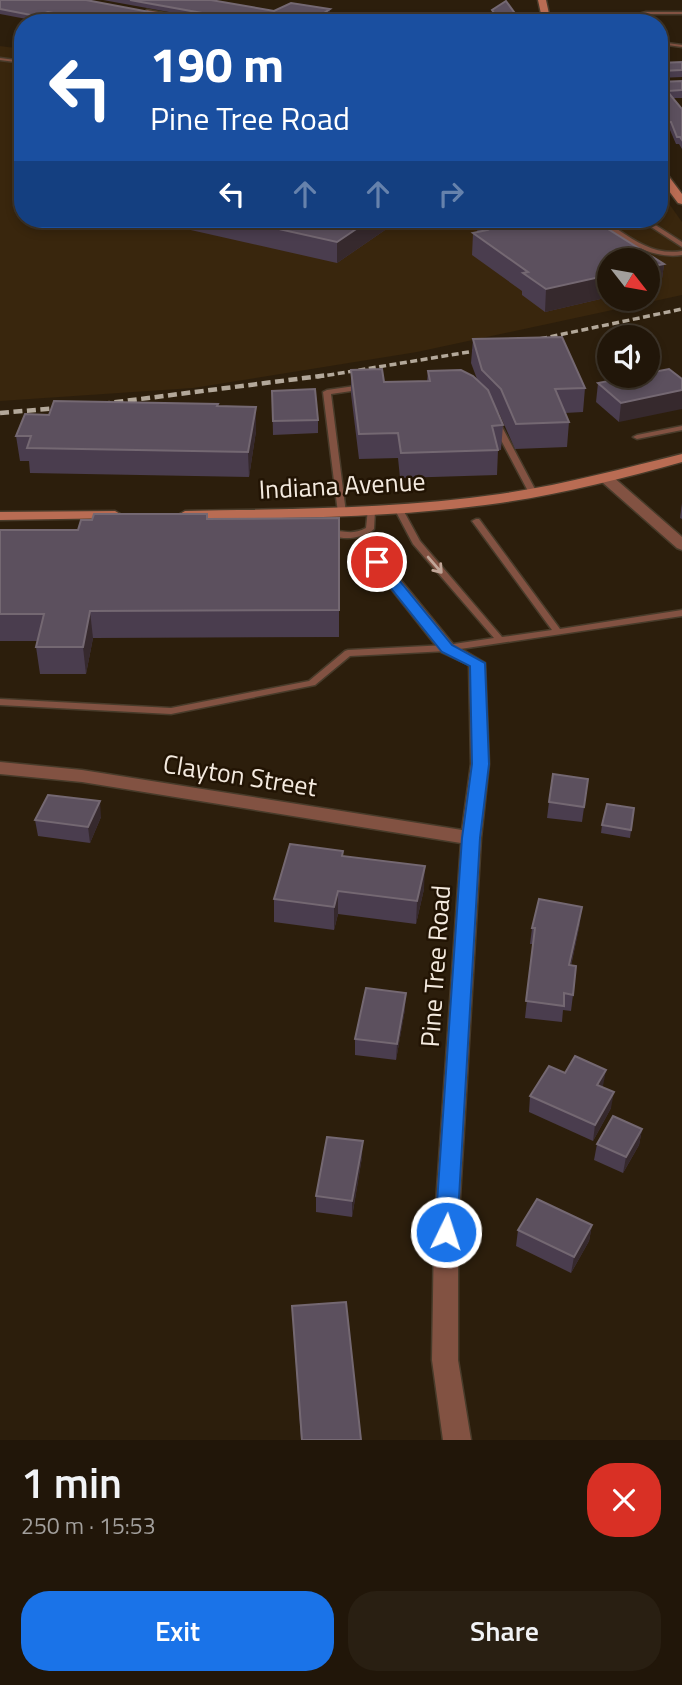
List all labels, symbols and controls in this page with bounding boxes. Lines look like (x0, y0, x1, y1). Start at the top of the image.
text: 190 m (150, 26, 284, 101)
icon: left (35, 42, 126, 133)
text: Pine Tree Road (150, 94, 350, 142)
icon: left (213, 175, 251, 213)
icon: ahead (286, 175, 324, 213)
icon: ahead (359, 175, 397, 213)
icon: right (432, 175, 470, 213)
north arrow (597, 248, 660, 312)
map controls (597, 248, 660, 388)
button: sound (597, 325, 660, 388)
street label: Indiana Avenue (258, 461, 426, 509)
pin (347, 532, 407, 592)
icon: arrive (358, 543, 396, 581)
one-way arrow (427, 556, 443, 574)
street label: Clayton Street (160, 744, 320, 806)
street label: Pine Tree Road (410, 884, 460, 1048)
position arrow (409, 1195, 483, 1269)
text: 1 min (21, 1450, 122, 1514)
button: close (587, 1463, 661, 1537)
text: 250 m · 15:53 (21, 1508, 156, 1543)
button: Exit (21, 1591, 334, 1671)
button: Share (348, 1591, 661, 1671)

